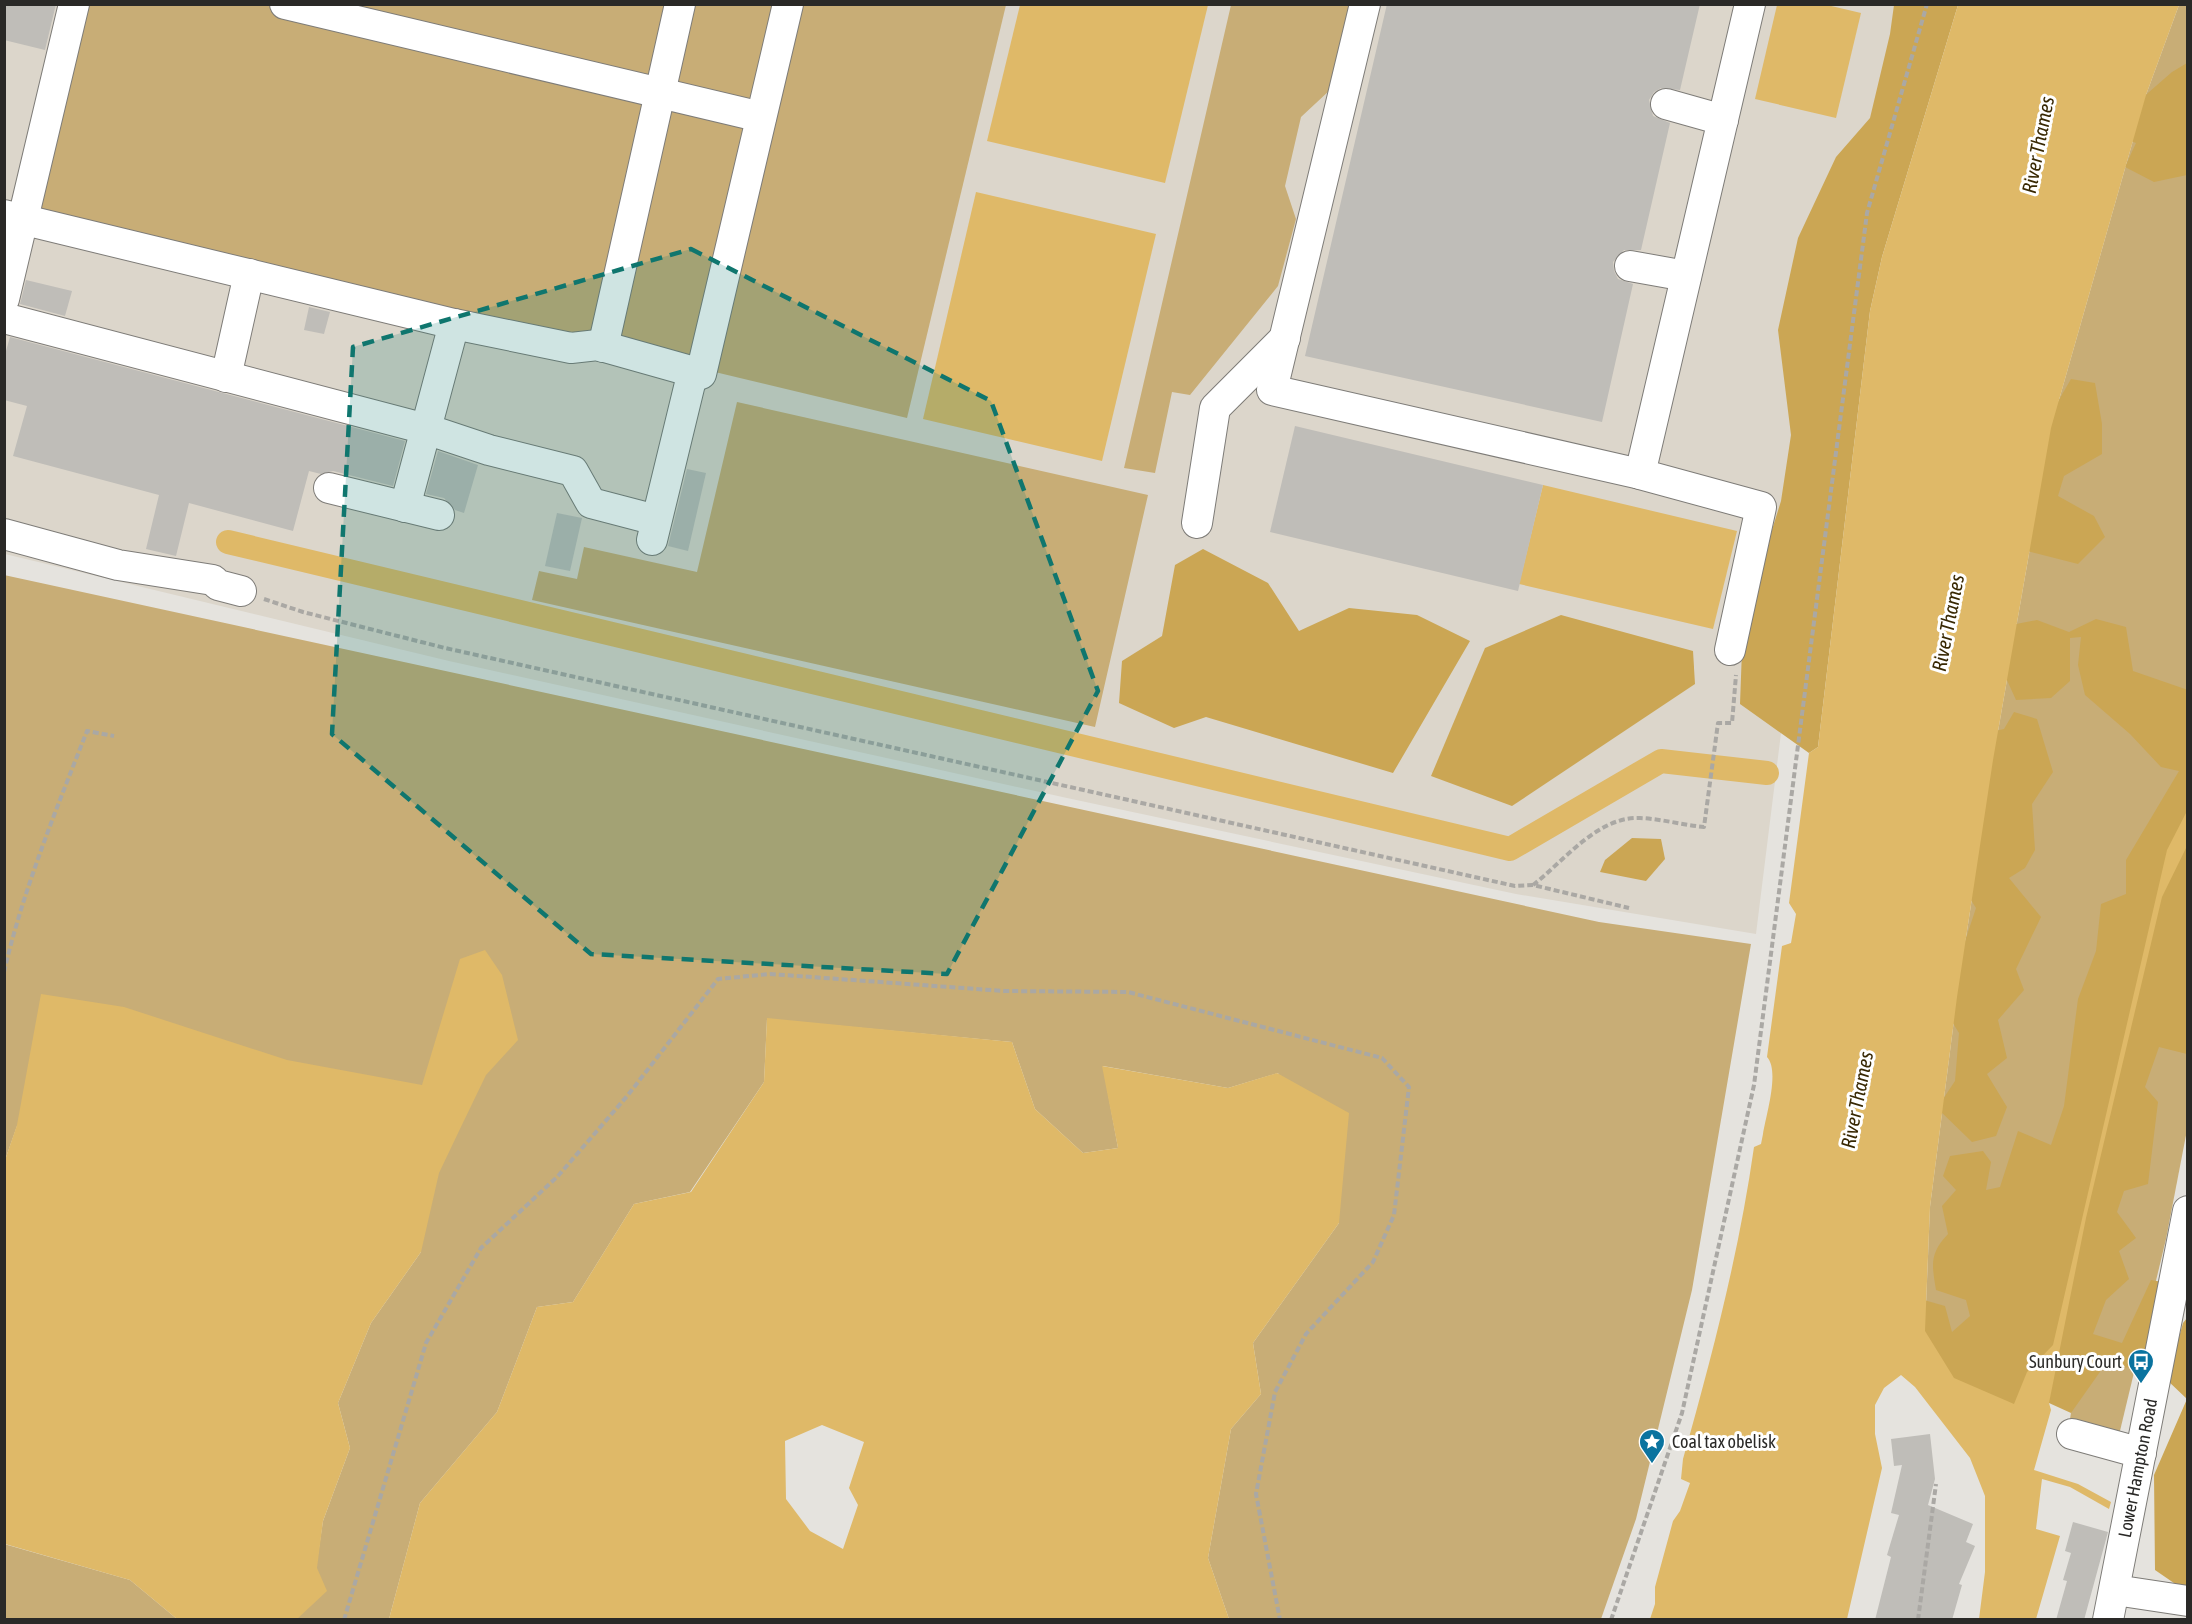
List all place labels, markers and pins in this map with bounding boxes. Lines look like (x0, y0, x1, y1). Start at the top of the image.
bus stop icon: Sunbury Court (2126, 1347, 2156, 1385)
place label: Sunbury Court (2029, 1351, 2122, 1372)
place icon: Coal tax obelisk (1637, 1427, 1667, 1465)
place label: Coal tax obelisk (1672, 1431, 1776, 1452)

